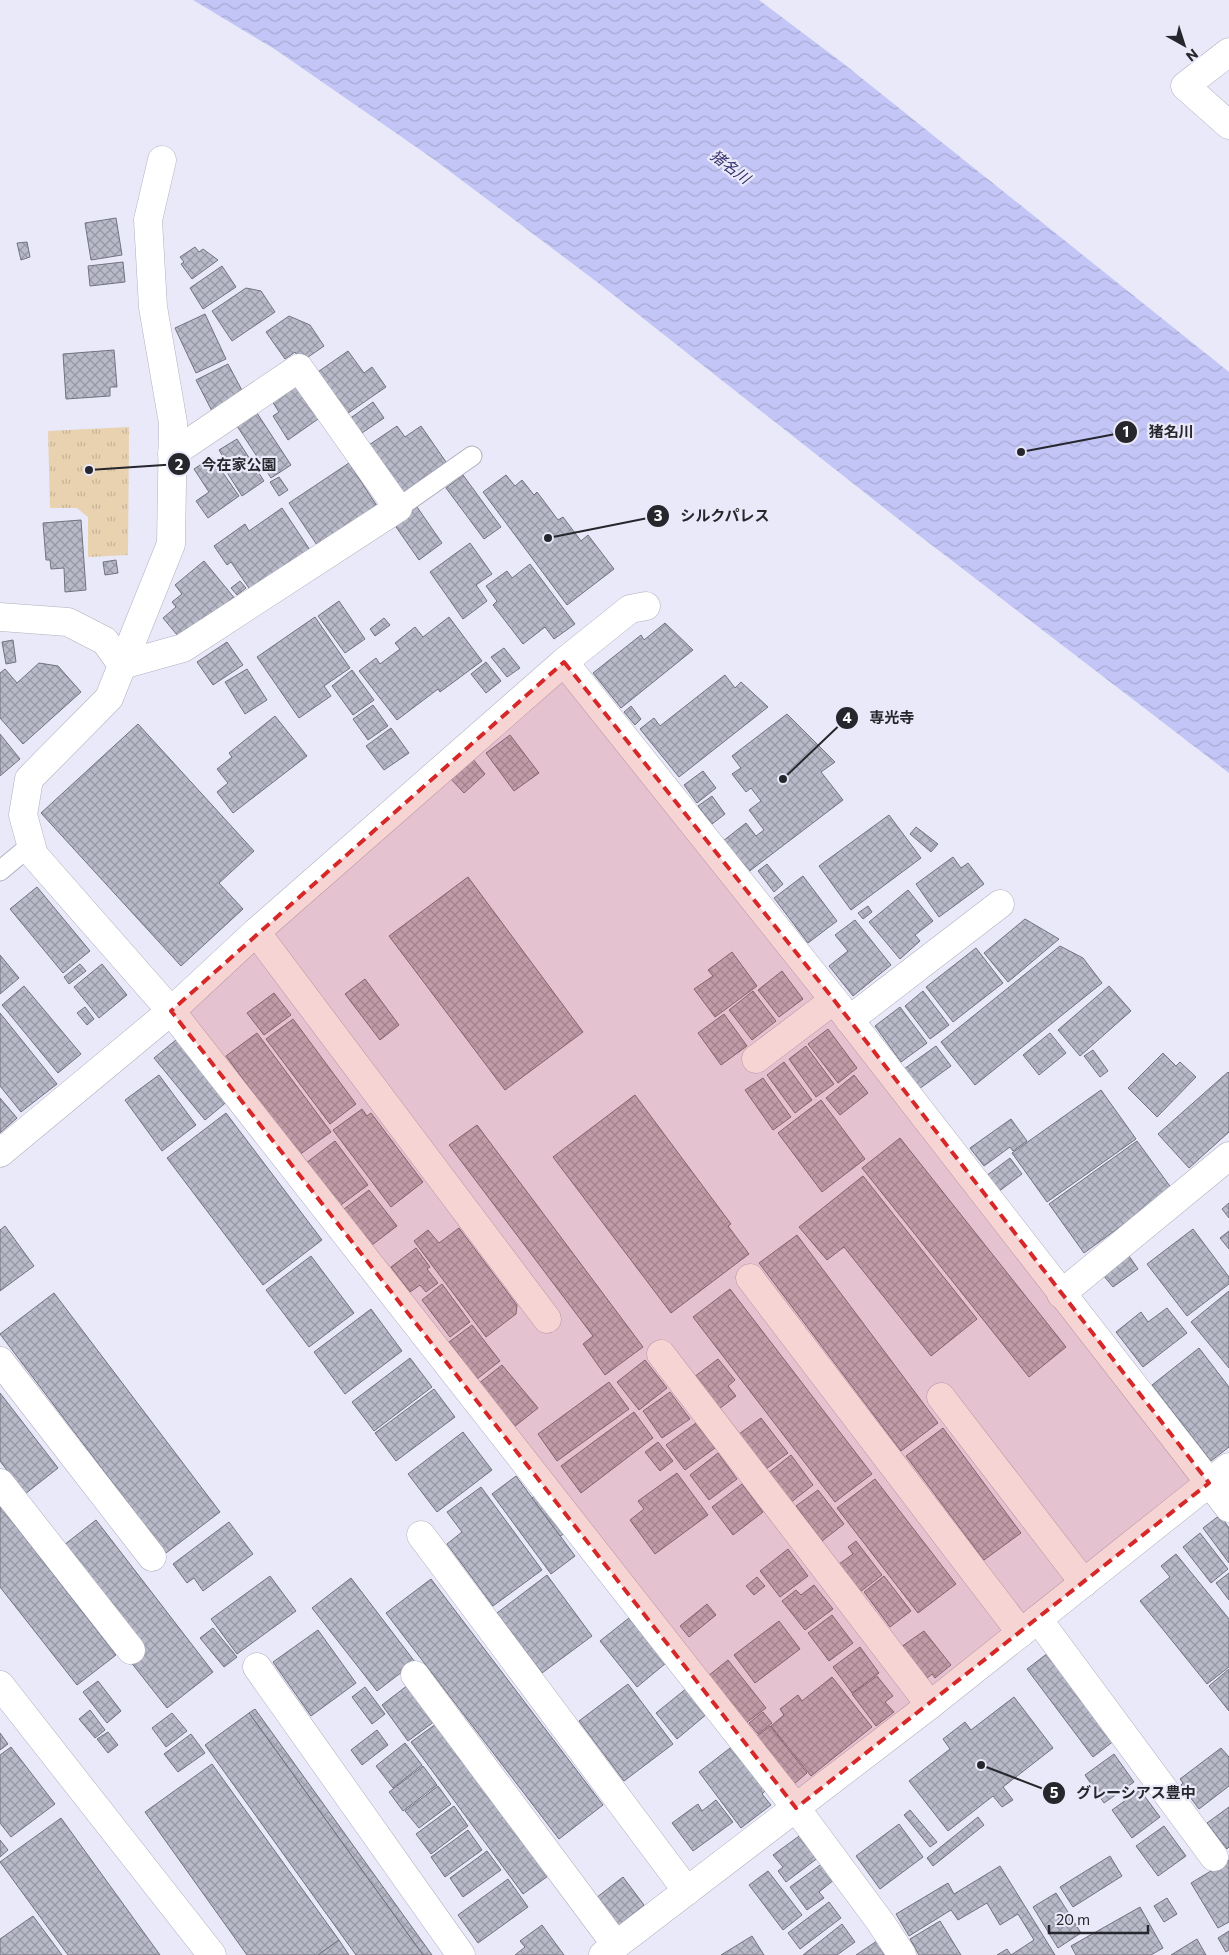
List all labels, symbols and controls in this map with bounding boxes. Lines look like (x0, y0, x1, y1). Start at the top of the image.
north arrow (1159, 20, 1209, 70)
text: N (1183, 46, 1202, 65)
water label: 猪名川 (707, 145, 756, 188)
callout: 猪名川 (1113, 417, 1203, 447)
text: 1 (1123, 422, 1129, 440)
text: 猪名川 (1148, 422, 1194, 440)
callout: 今在家公園 (167, 449, 287, 479)
text: 2 (175, 455, 183, 473)
text: 今在家公園 (201, 455, 277, 473)
callout: シルクパレス (645, 501, 780, 531)
text: 3 (654, 506, 663, 524)
text: シルクパレス (680, 506, 770, 524)
callout: 専光寺 (835, 703, 925, 733)
text: 4 (842, 708, 852, 726)
text: 専光寺 (869, 708, 915, 726)
callout: グレーシアス豊中 (1041, 1778, 1206, 1808)
text: 5 (1050, 1783, 1059, 1801)
text: グレーシアス豊中 (1076, 1783, 1196, 1801)
scale bar (1049, 1902, 1148, 1934)
text: 20 m (1056, 1910, 1090, 1928)

